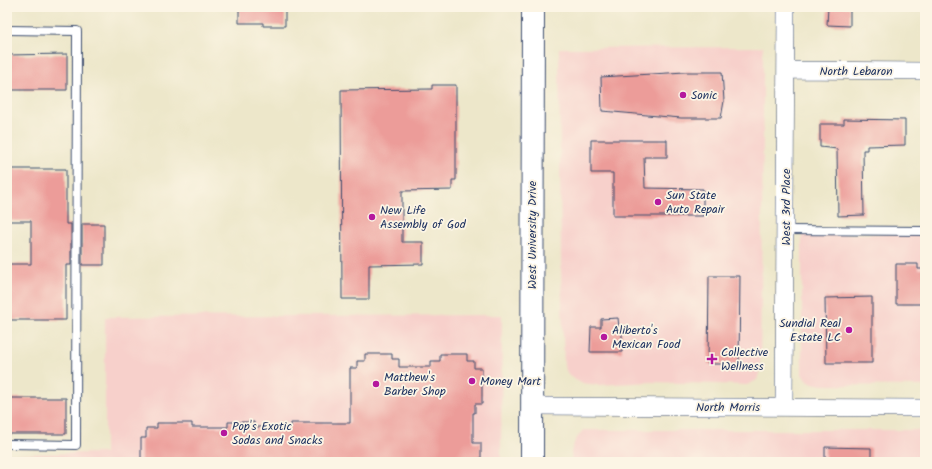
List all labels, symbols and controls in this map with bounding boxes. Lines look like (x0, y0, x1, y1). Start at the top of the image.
street label: North Lebaron (819, 62, 893, 81)
place label: Sonic (691, 86, 717, 105)
marker: Sonic (678, 90, 688, 100)
street label: West 3rd Place (777, 168, 796, 245)
street label: West University Drive (523, 180, 542, 289)
place label: Sun State Auto Repair (666, 186, 726, 219)
marker: Sun State Auto Repair (653, 197, 663, 207)
place label: New Life Assembly of God (380, 201, 467, 234)
marker: New Life Assembly of God (367, 212, 377, 222)
place label: Sundial Real Estate LC (779, 314, 841, 347)
place label: Aliberto's Mexican Food (612, 321, 681, 354)
marker: Sundial Real Estate LC (844, 325, 854, 335)
marker: Aliberto's Mexican Food (599, 332, 609, 342)
place label: Collective Wellness (721, 343, 769, 376)
marker: Collective Wellness (706, 353, 718, 365)
place label: Matthew's Barber Shop (384, 368, 446, 401)
place label: Money Mart (480, 372, 541, 391)
marker: Money Mart (467, 376, 477, 386)
marker: Matthew's Barber Shop (371, 379, 381, 389)
street label: North Morris (696, 398, 760, 417)
place label: Pop's Exotic Sodas and Snacks (232, 417, 323, 450)
marker: Pop's Exotic Sodas and Snacks (219, 428, 229, 438)

